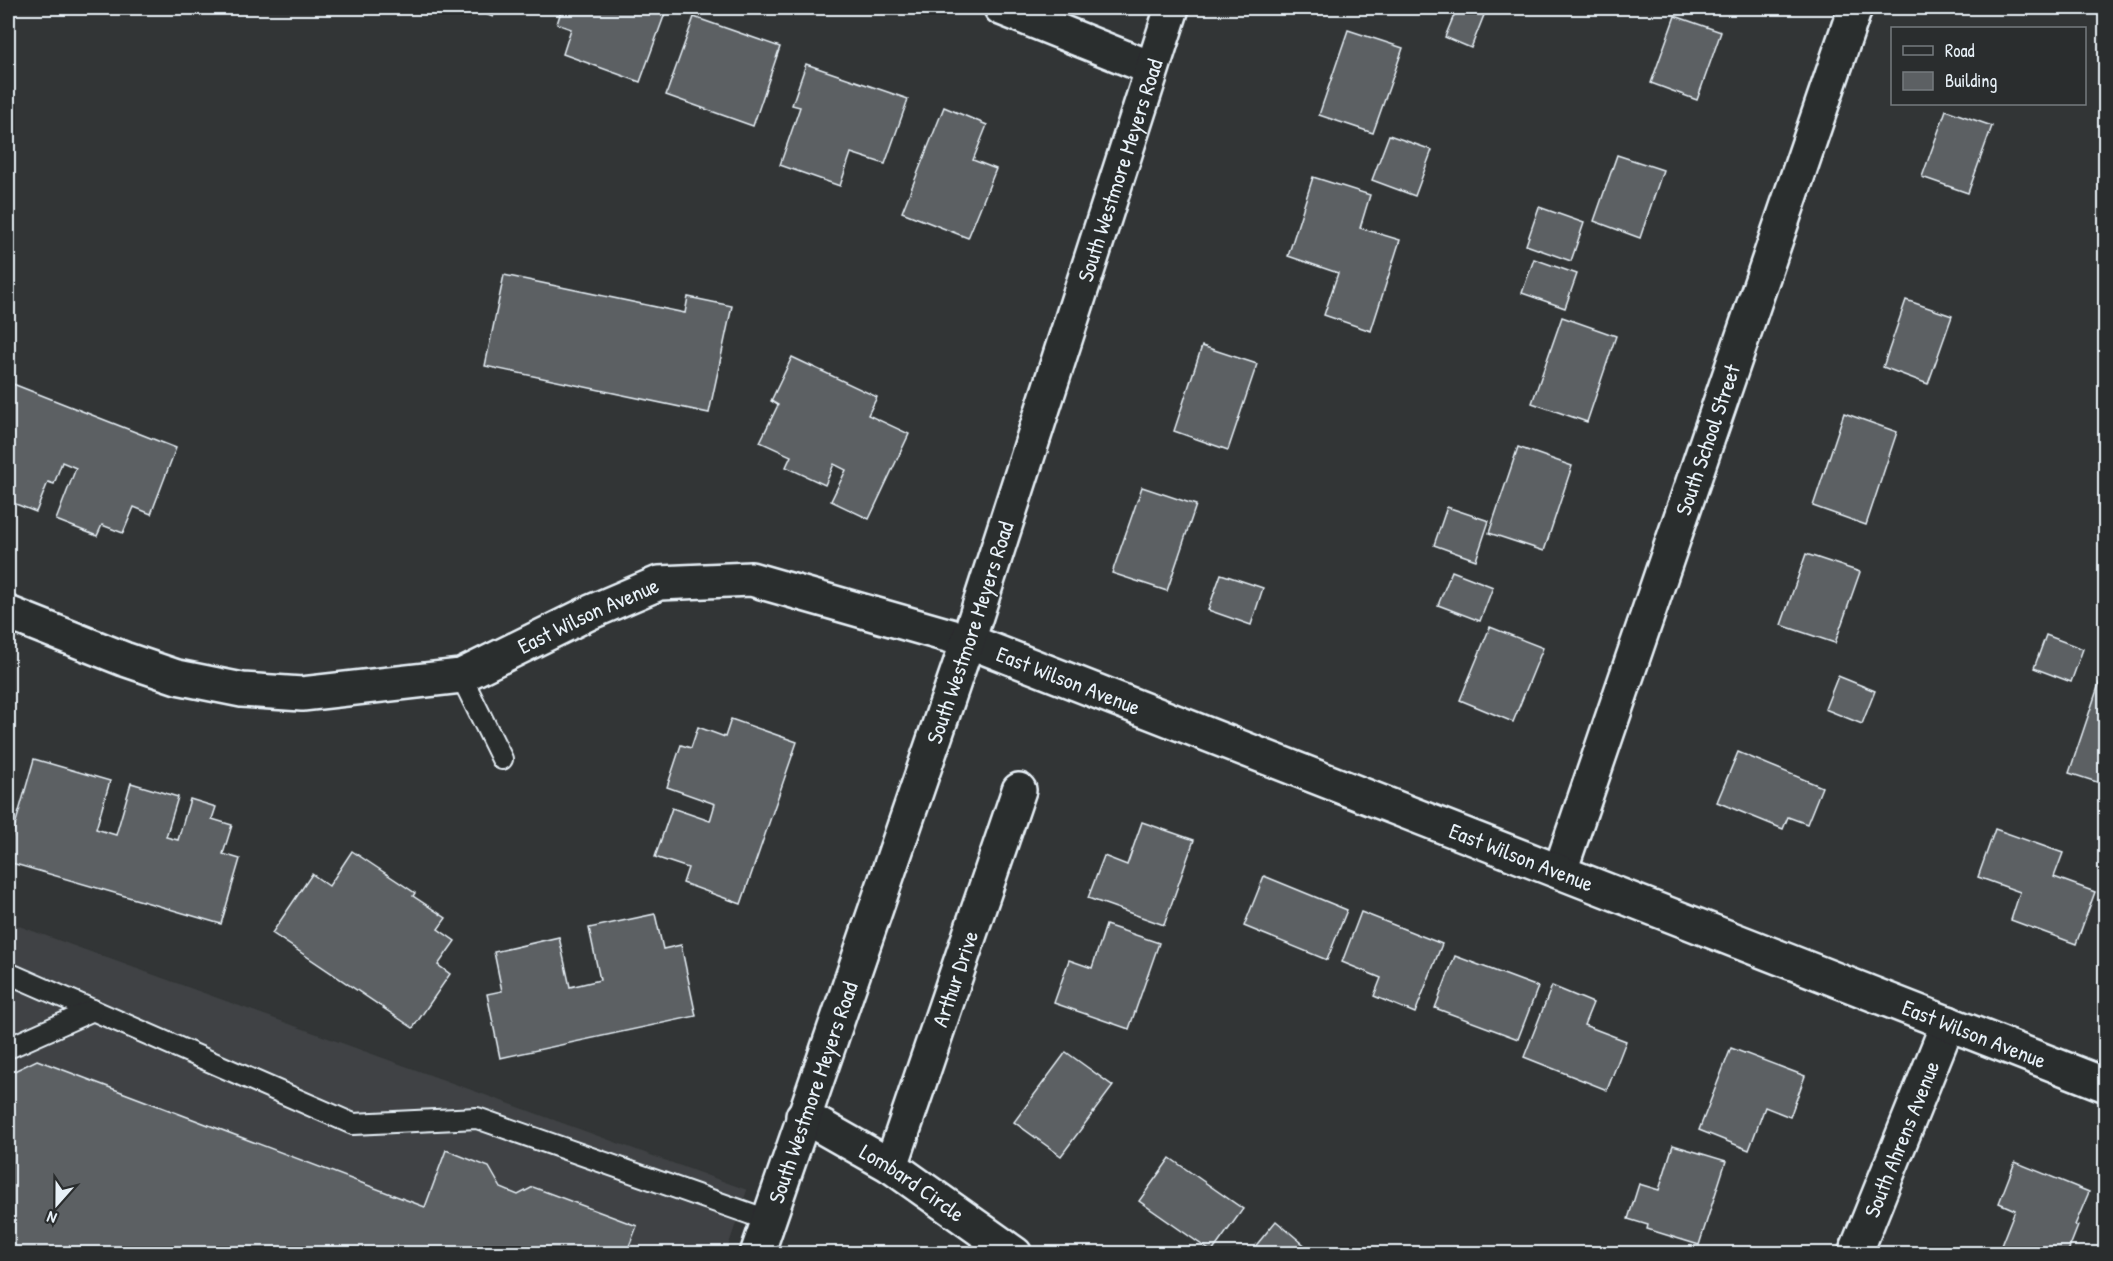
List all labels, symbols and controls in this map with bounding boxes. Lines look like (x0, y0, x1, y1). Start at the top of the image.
legend (1891, 27, 2086, 105)
text: Road (1945, 38, 1975, 63)
street label: South Westmore Meyers Road (1070, 55, 1170, 285)
text: Building (1945, 68, 1997, 93)
street label: South School Street (1668, 360, 1747, 519)
street label: South Westmore Meyers Road (919, 517, 1021, 747)
street label: East Wilson Avenue (512, 570, 663, 661)
street label: East Wilson Avenue (992, 639, 1145, 722)
street label: East Wilson Avenue (1445, 815, 1598, 899)
street label: Arthur Drive (925, 926, 985, 1031)
street label: South Westmore Meyers Road (761, 977, 865, 1207)
street label: East Wilson Avenue (1898, 992, 2051, 1075)
street label: South Ahrens Avenue (1856, 1056, 1946, 1222)
street label: Lombard Circle (854, 1136, 971, 1229)
north arrow (27, 1174, 87, 1234)
text: N (43, 1206, 60, 1230)

